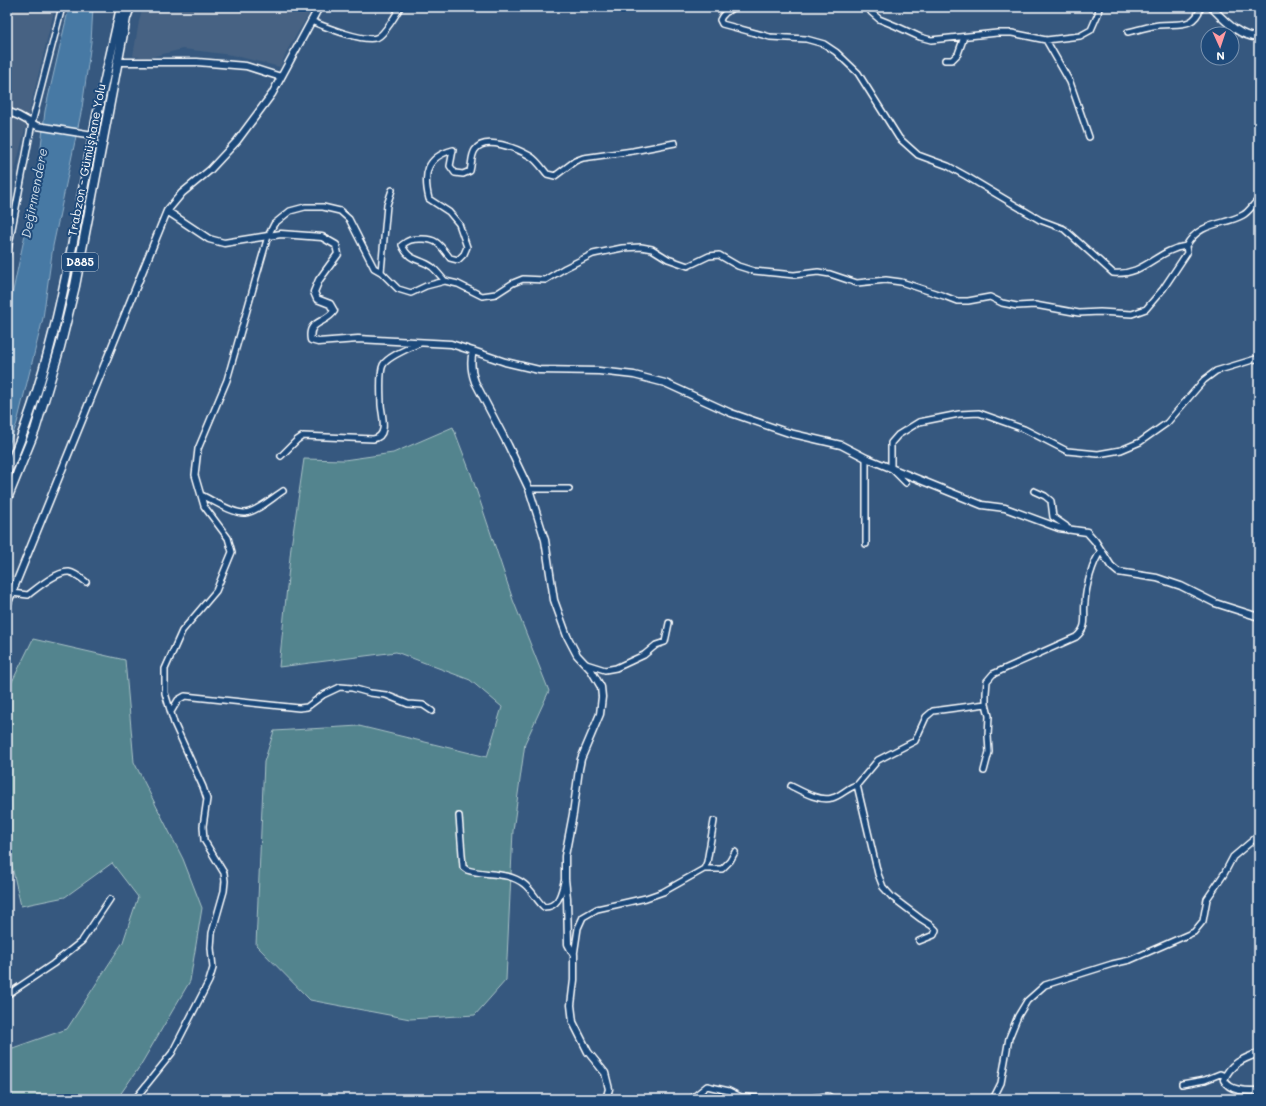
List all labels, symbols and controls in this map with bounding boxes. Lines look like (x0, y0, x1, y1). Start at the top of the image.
north arrow (1200, 26, 1240, 66)
text: N (1216, 49, 1225, 64)
street label: Trabzon - Gümüşhane Yolu (63, 82, 109, 237)
water label: Değirmendere (16, 146, 51, 239)
road number: D885 (62, 253, 98, 271)

